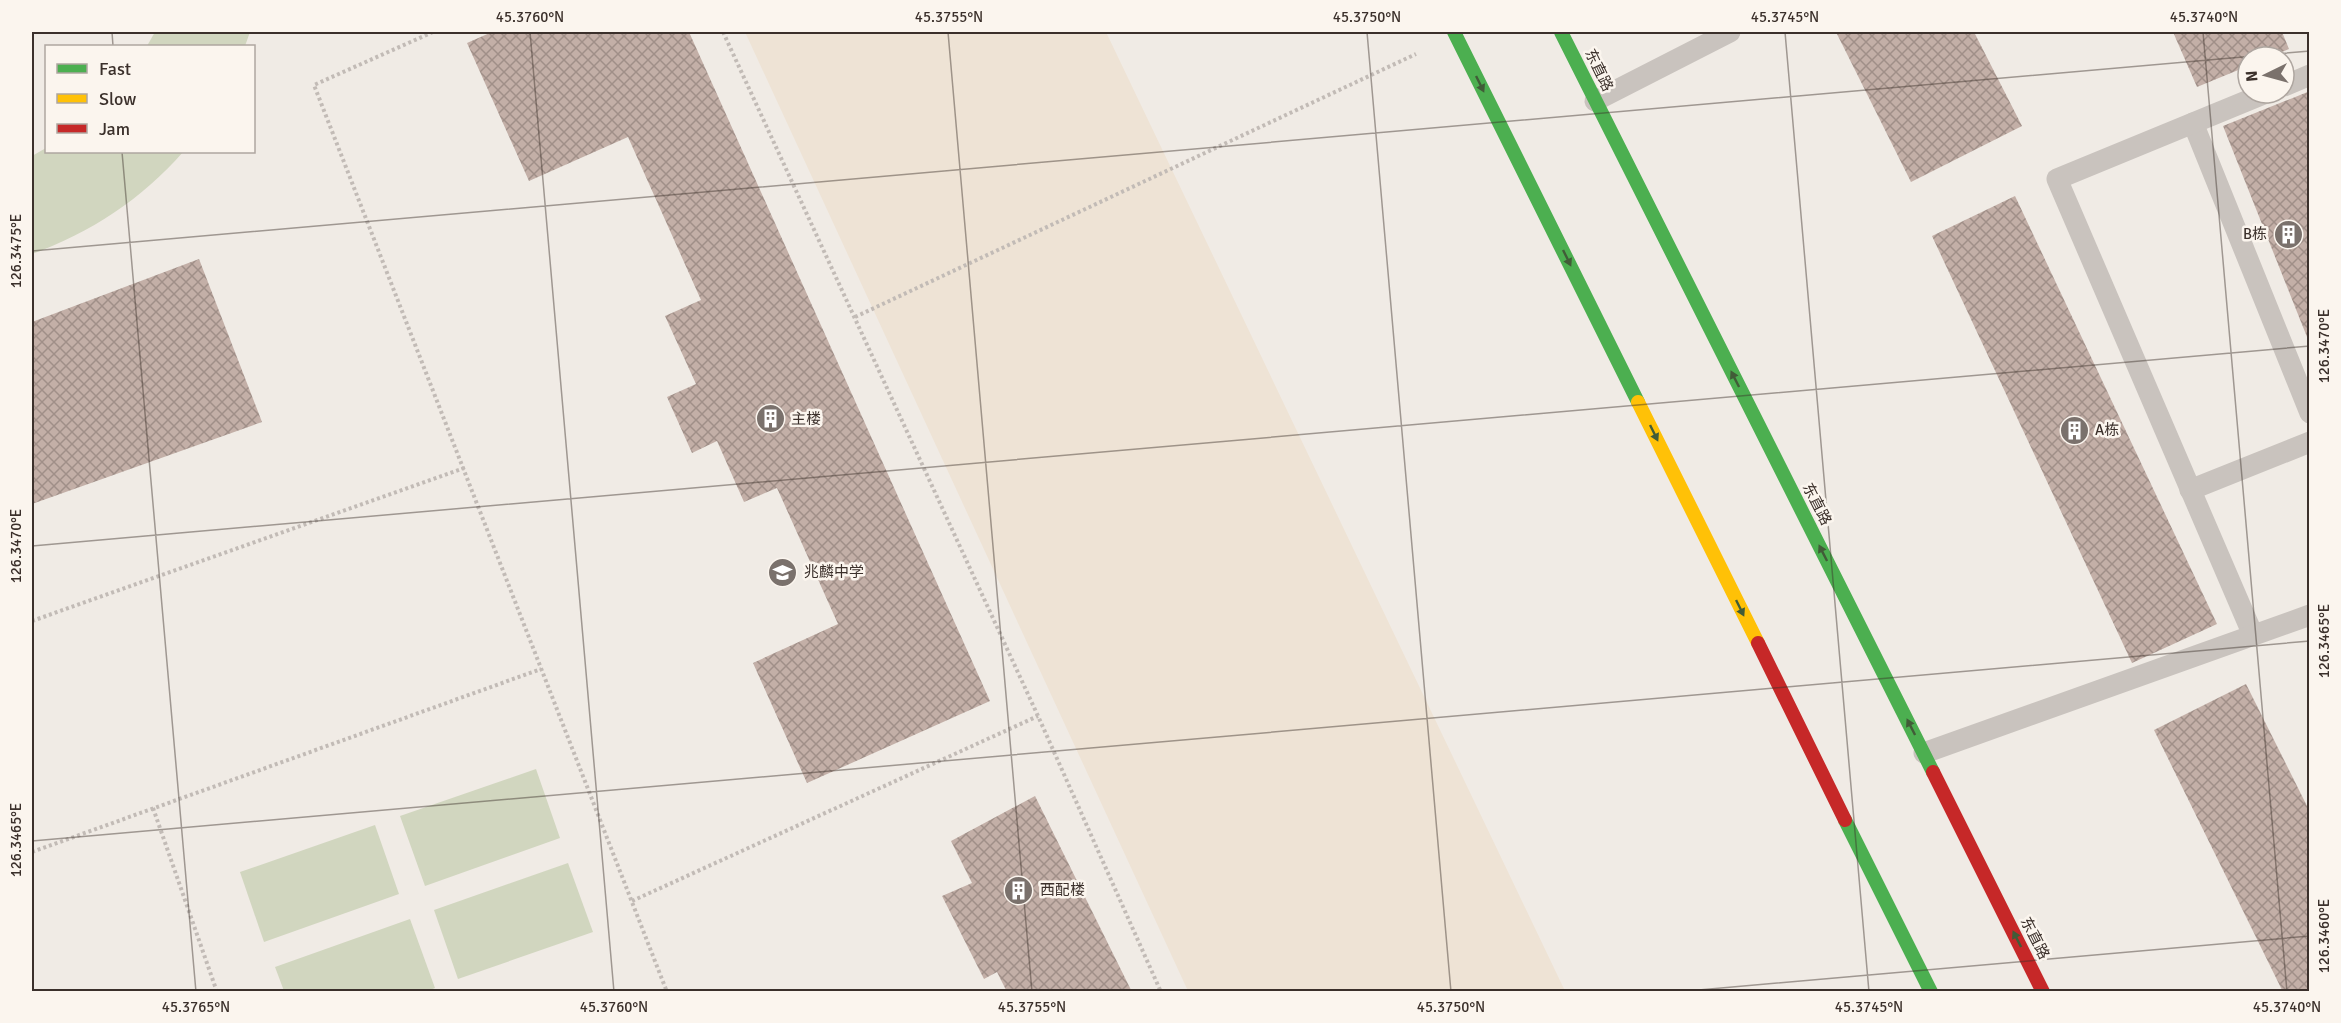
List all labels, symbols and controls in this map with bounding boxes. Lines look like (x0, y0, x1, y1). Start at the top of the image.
text: 45.3760°N (496, 8, 564, 26)
text: 45.3755°N (915, 8, 983, 26)
text: 45.3750°N (1333, 8, 1401, 26)
text: 45.3745°N (1751, 8, 1819, 26)
text: 45.3740°N (2170, 8, 2238, 26)
legend (45, 45, 255, 153)
north arrow (2236, 45, 2296, 105)
street label: 东直路 (1581, 46, 1617, 94)
text: Fast (99, 58, 131, 80)
text: N (2242, 70, 2263, 83)
one-way arrow (1475, 75, 1485, 92)
text: Slow (99, 88, 136, 110)
text: Jam (99, 118, 130, 140)
text: 126.3475°E (7, 214, 25, 288)
building icon: B栋 (2272, 218, 2304, 250)
place label: B栋 (2243, 225, 2267, 243)
one-way arrow (1562, 250, 1571, 267)
text: 126.3470°E (2315, 309, 2333, 383)
one-way arrow (1731, 370, 1741, 388)
building icon: 主楼 (754, 403, 786, 435)
place label: 主楼 (791, 410, 821, 428)
building icon: A栋 (2058, 414, 2090, 446)
place label: A栋 (2095, 421, 2119, 439)
one-way arrow (1648, 424, 1658, 442)
street label: 东直路 (1799, 480, 1835, 528)
text: 126.3470°E (7, 509, 25, 583)
one-way arrow (1818, 545, 1828, 562)
school or university icon: 兆麟中学 (767, 556, 799, 588)
place label: 兆麟中学 (804, 563, 864, 581)
one-way arrow (1736, 599, 1745, 616)
text: 126.3465°E (2315, 604, 2333, 678)
one-way arrow (1906, 719, 1915, 736)
text: 126.3465°E (7, 803, 25, 877)
building icon: 西配楼 (1003, 874, 1035, 906)
place label: 西配楼 (1040, 881, 1085, 899)
text: 126.3460°E (2315, 899, 2333, 973)
street label: 东直路 (2017, 914, 2053, 962)
one-way arrow (2012, 931, 2022, 948)
text: 45.3765°N (162, 998, 230, 1016)
text: 45.3760°N (580, 998, 648, 1016)
text: 45.3755°N (998, 998, 1066, 1016)
text: 45.3750°N (1417, 998, 1485, 1016)
text: 45.3745°N (1835, 998, 1903, 1016)
text: 45.3740°N (2253, 998, 2321, 1016)

